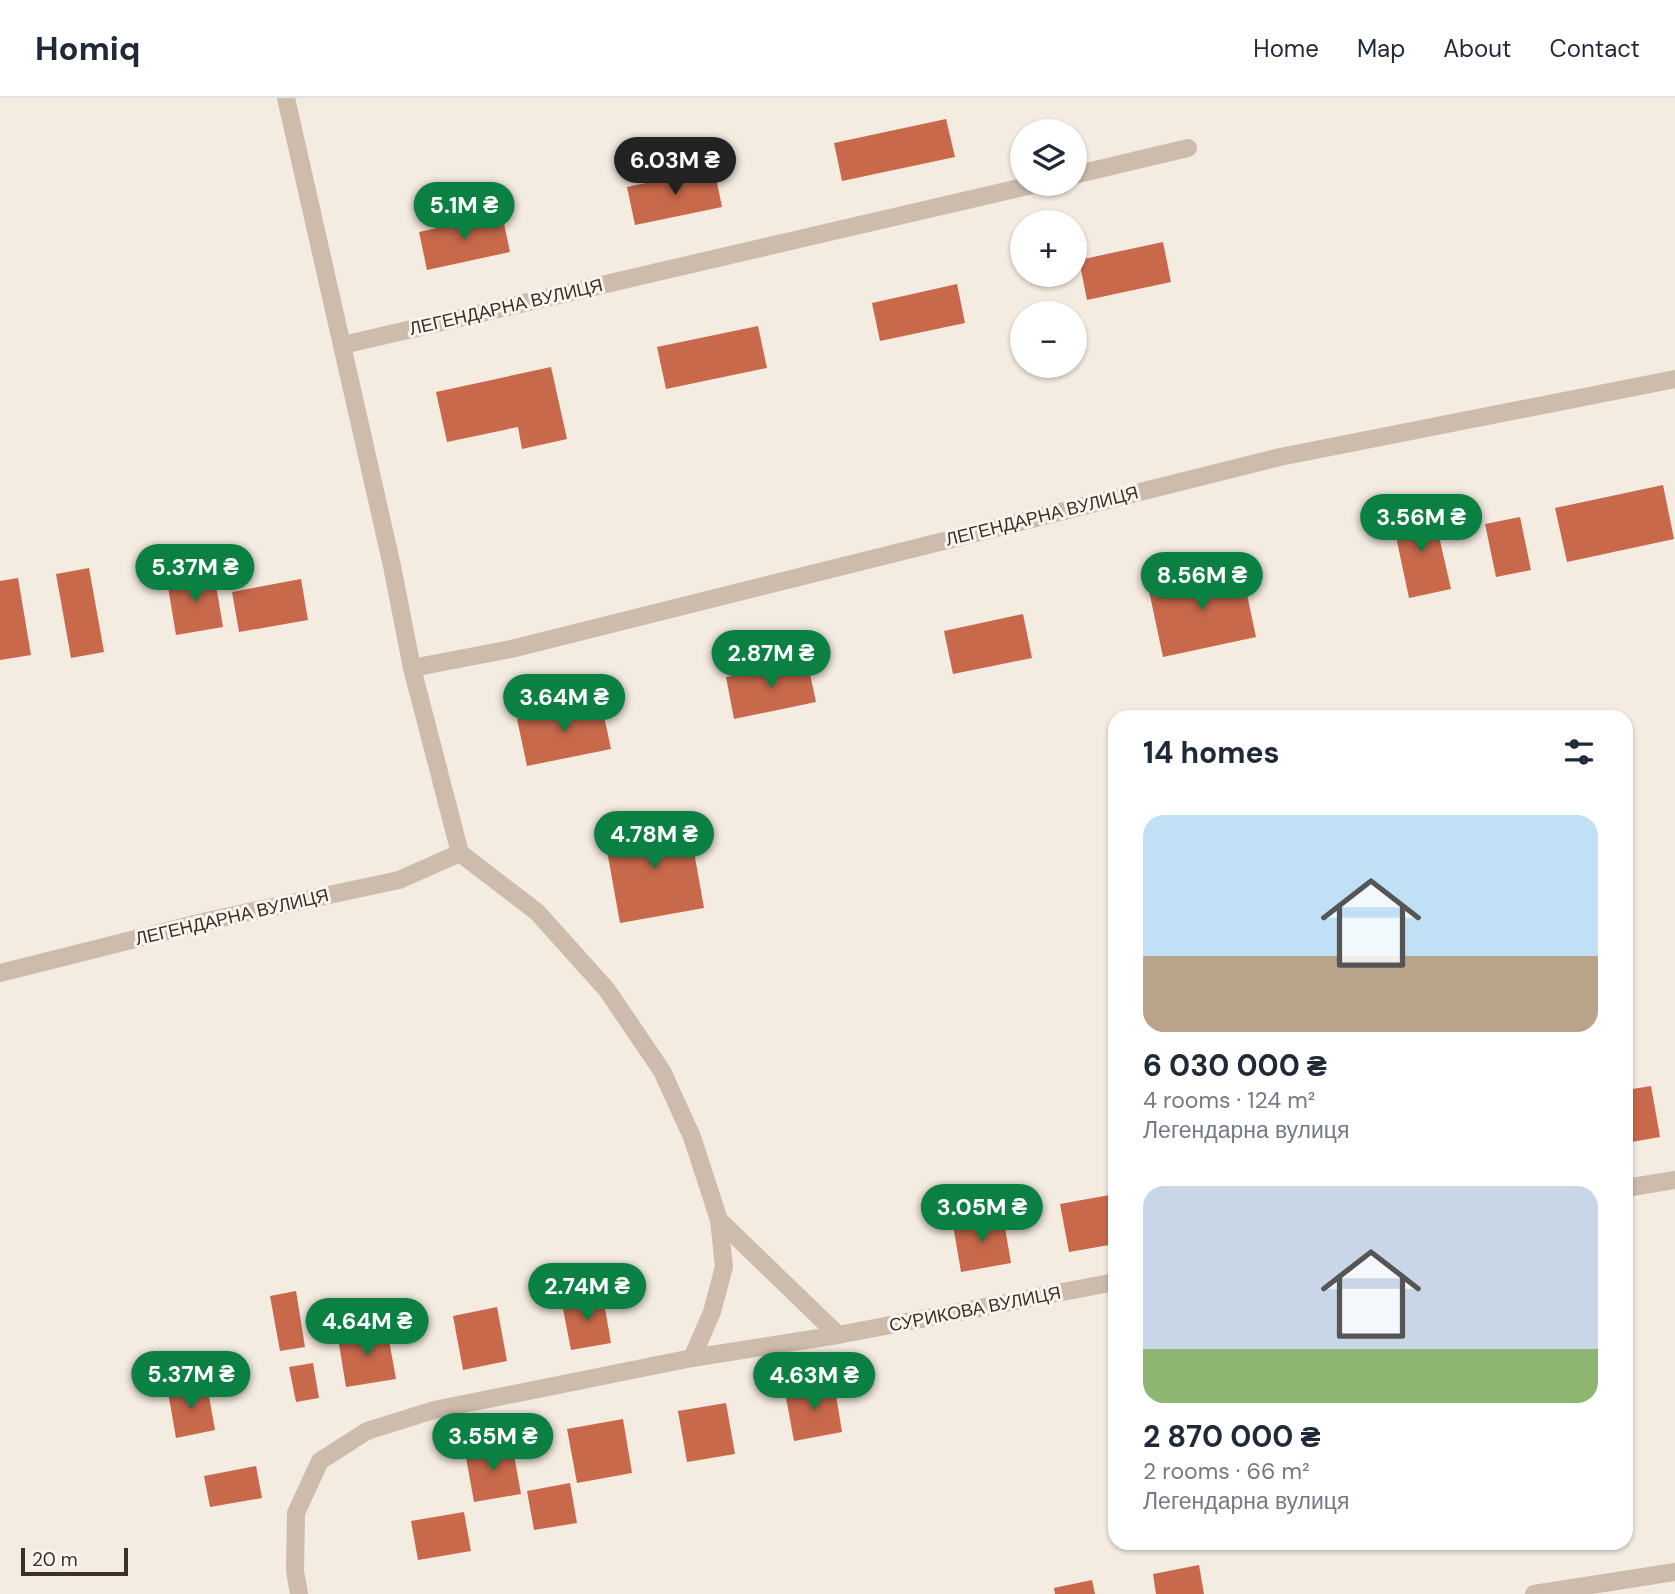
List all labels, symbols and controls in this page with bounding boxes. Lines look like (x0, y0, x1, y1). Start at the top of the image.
text: Homiq (35, 27, 140, 70)
text: Home (1253, 33, 1319, 64)
text: Map (1357, 33, 1405, 64)
text: About (1443, 33, 1512, 64)
text: Contact (1550, 33, 1640, 64)
map controls (1010, 119, 1087, 378)
button: layers (1010, 119, 1087, 196)
pin: 6.03M ₴ (610, 138, 740, 197)
text: 6.03M ₴ (630, 145, 720, 175)
pin: 5.1M ₴ (407, 183, 521, 242)
text: 5.1M ₴ (430, 190, 498, 220)
button: + (1010, 210, 1087, 287)
street label: ЛЕГЕНДАРНА ВУЛИЦЯ (407, 273, 605, 341)
button: − (1010, 301, 1087, 378)
street label: ЛЕГЕНДАРНА ВУЛИЦЯ (943, 480, 1141, 552)
pin: 3.56M ₴ (1356, 494, 1486, 554)
text: 3.56M ₴ (1376, 502, 1466, 532)
pin: 5.37M ₴ (130, 545, 260, 604)
text: 5.37M ₴ (151, 552, 239, 582)
pin: 8.56M ₴ (1137, 552, 1267, 612)
text: 8.56M ₴ (1157, 560, 1247, 590)
pin: 2.87M ₴ (706, 630, 836, 690)
text: 2.87M ₴ (728, 638, 814, 668)
pin: 3.64M ₴ (499, 674, 629, 734)
text: 3.64M ₴ (519, 682, 609, 712)
text: 14 homes (1143, 733, 1280, 772)
icon: filters (1560, 733, 1598, 771)
pin: 4.78M ₴ (589, 812, 719, 871)
text: 4.78M ₴ (610, 819, 698, 849)
icon: home (1308, 860, 1434, 986)
street label: ЛЕГЕНДАРНА ВУЛИЦЯ (133, 883, 331, 951)
text: 6 030 000 ₴ (1143, 1046, 1327, 1085)
text: 4 rooms · 124 m² (1143, 1085, 1315, 1115)
text: Легендарна вулиця (1143, 1115, 1349, 1145)
pin: 3.05M ₴ (917, 1184, 1047, 1244)
text: 3.05M ₴ (937, 1192, 1027, 1222)
icon: home (1308, 1231, 1434, 1357)
pin: 2.74M ₴ (522, 1264, 652, 1323)
text: 2.74M ₴ (544, 1271, 630, 1301)
street label: СУРИКОВА ВУЛИЦЯ (887, 1281, 1063, 1337)
pin: 4.64M ₴ (302, 1298, 432, 1358)
text: 4.64M ₴ (322, 1306, 412, 1336)
pin: 5.37M ₴ (126, 1352, 256, 1411)
pin: 4.63M ₴ (749, 1352, 879, 1412)
text: 5.37M ₴ (147, 1359, 235, 1389)
text: 4.63M ₴ (769, 1360, 859, 1390)
pin: 3.55M ₴ (428, 1414, 558, 1473)
text: 2 870 000 ₴ (1143, 1417, 1321, 1456)
text: 3.55M ₴ (448, 1421, 538, 1451)
text: 2 rooms · 66 m² (1143, 1456, 1310, 1486)
text: Легендарна вулиця (1143, 1486, 1349, 1516)
scale bar (21, 1545, 128, 1577)
text: 20 m (32, 1547, 78, 1572)

